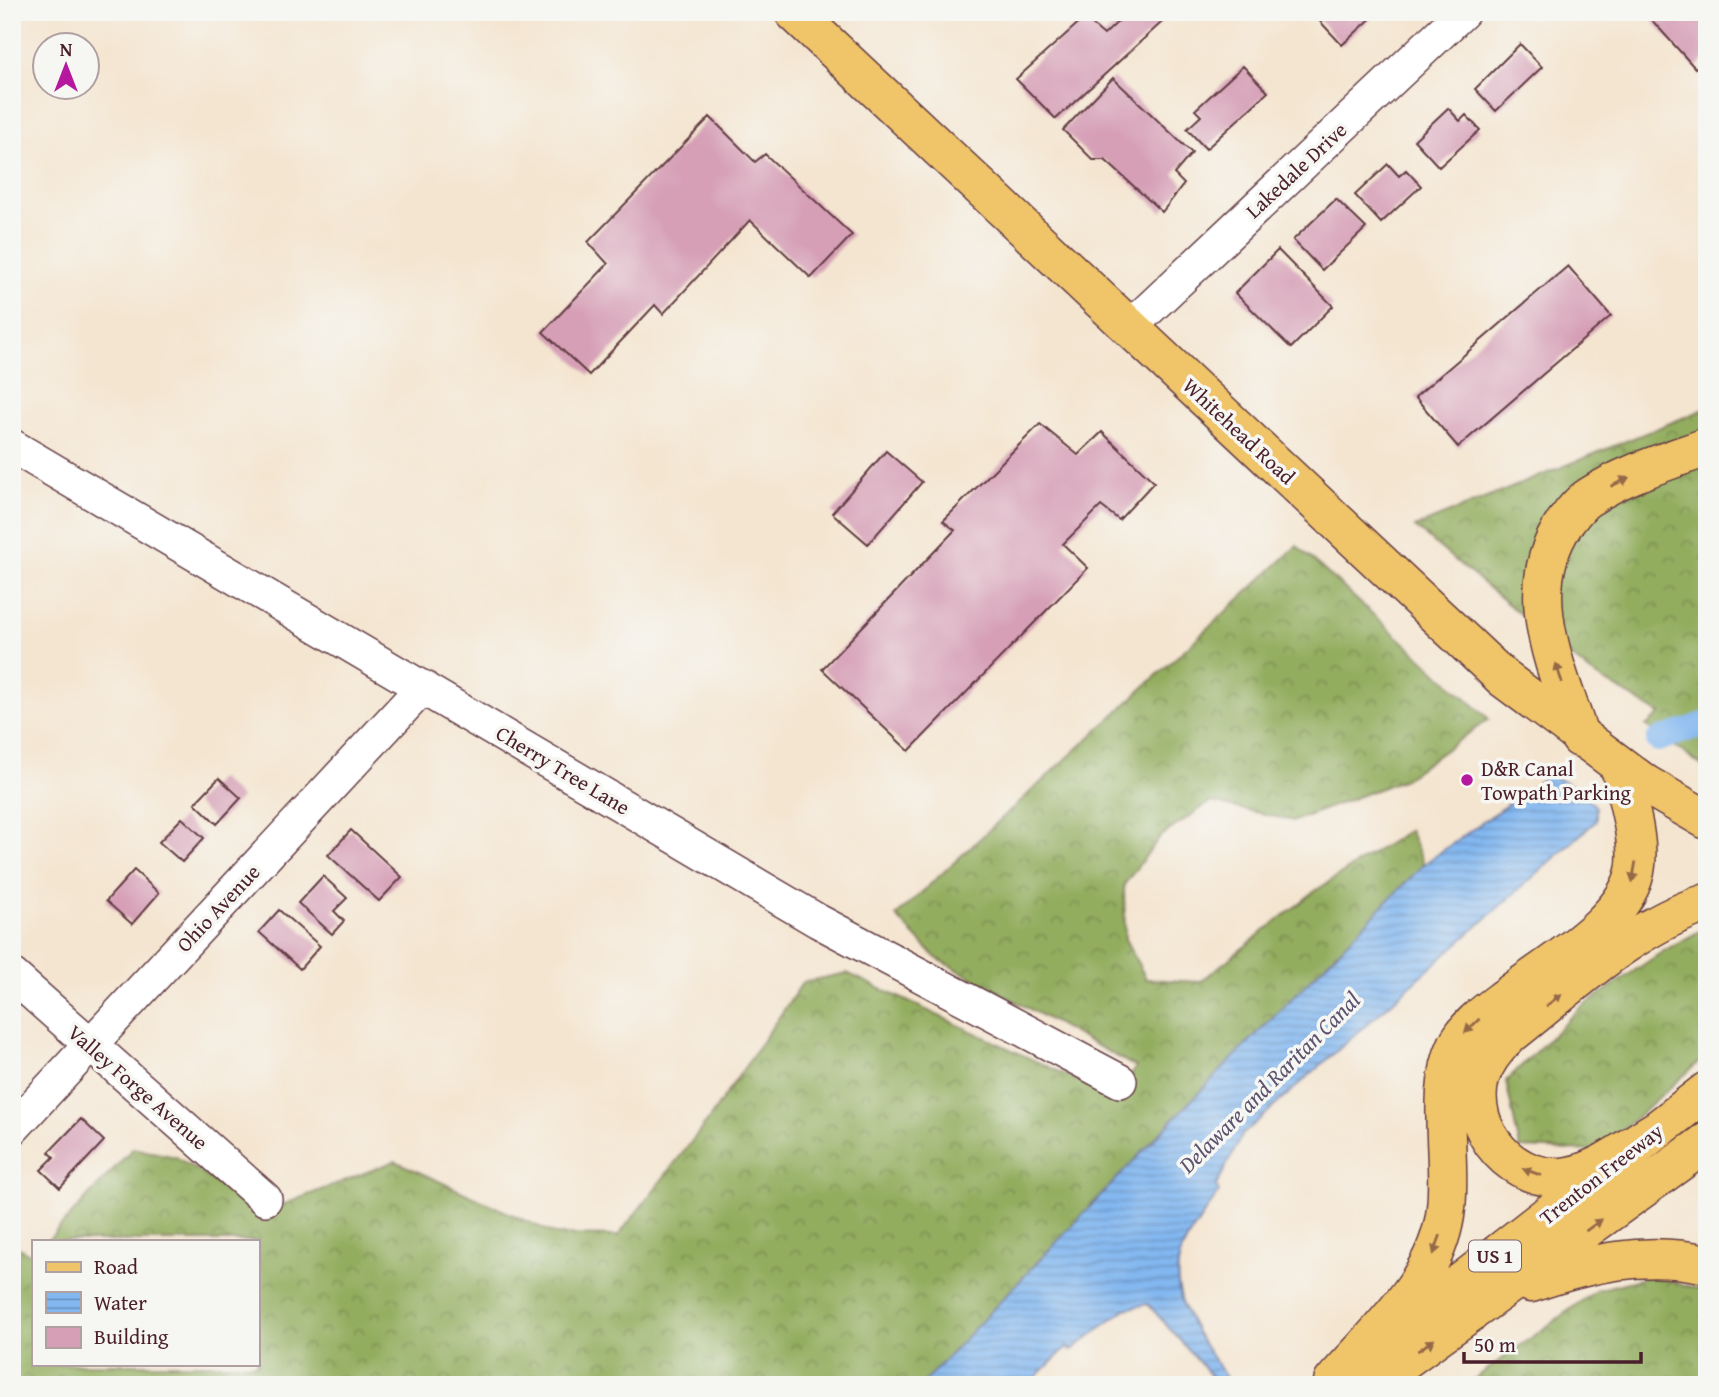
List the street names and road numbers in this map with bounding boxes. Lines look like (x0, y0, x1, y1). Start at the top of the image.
street label: Lakedale Drive (1238, 115, 1354, 225)
street label: Whitehead Road (1176, 371, 1303, 492)
street label: Cherry Tree Lane (490, 718, 636, 822)
street label: Ohio Avenue (169, 857, 267, 959)
street label: Valley Forge Avenue (61, 1017, 215, 1157)
street label: Trenton Freeway (1533, 1115, 1670, 1232)
road number: US 1 (1469, 1240, 1521, 1272)

